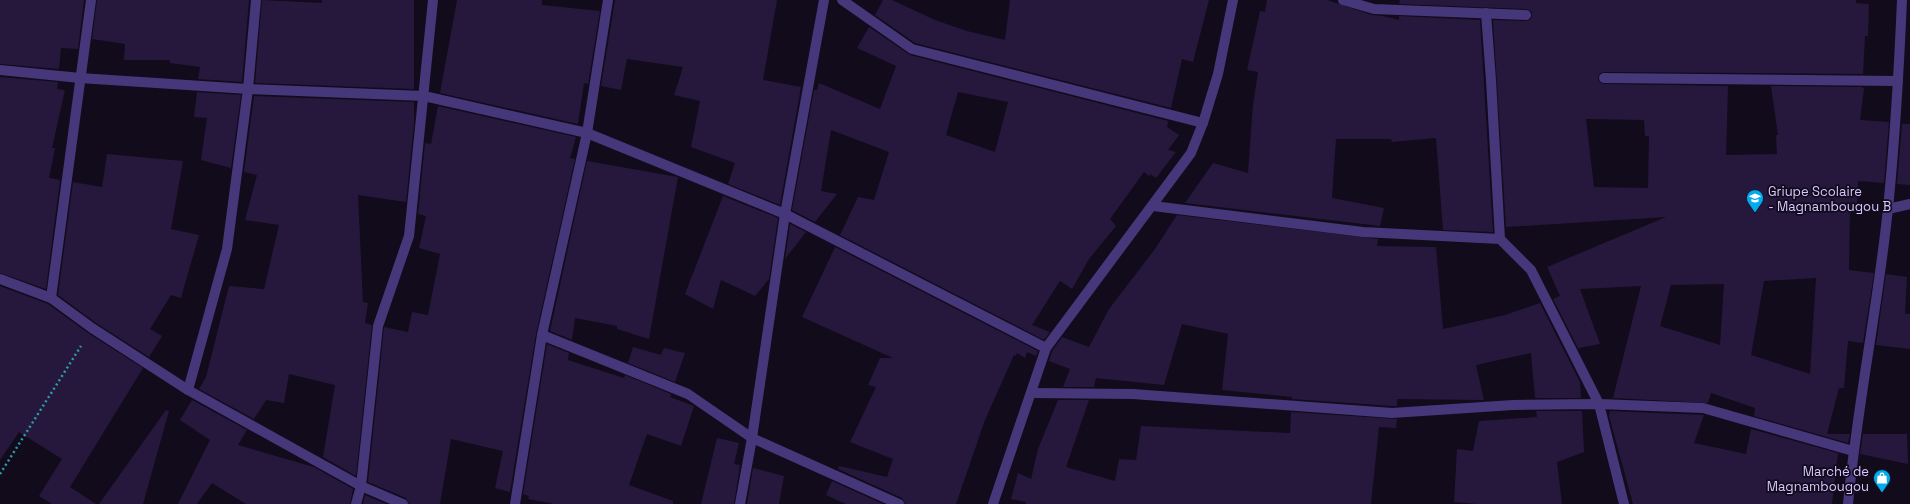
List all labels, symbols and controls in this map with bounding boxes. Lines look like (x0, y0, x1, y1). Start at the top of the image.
place label: Griupe Scolaire - Magnambougou B (1768, 183, 1891, 215)
school or university icon: Griupe Scolaire - Magnambougou B (1745, 188, 1765, 213)
place label: Marché de Magnambougou (1767, 463, 1869, 495)
shop icon: Marché de Magnambougou (1872, 468, 1892, 493)

